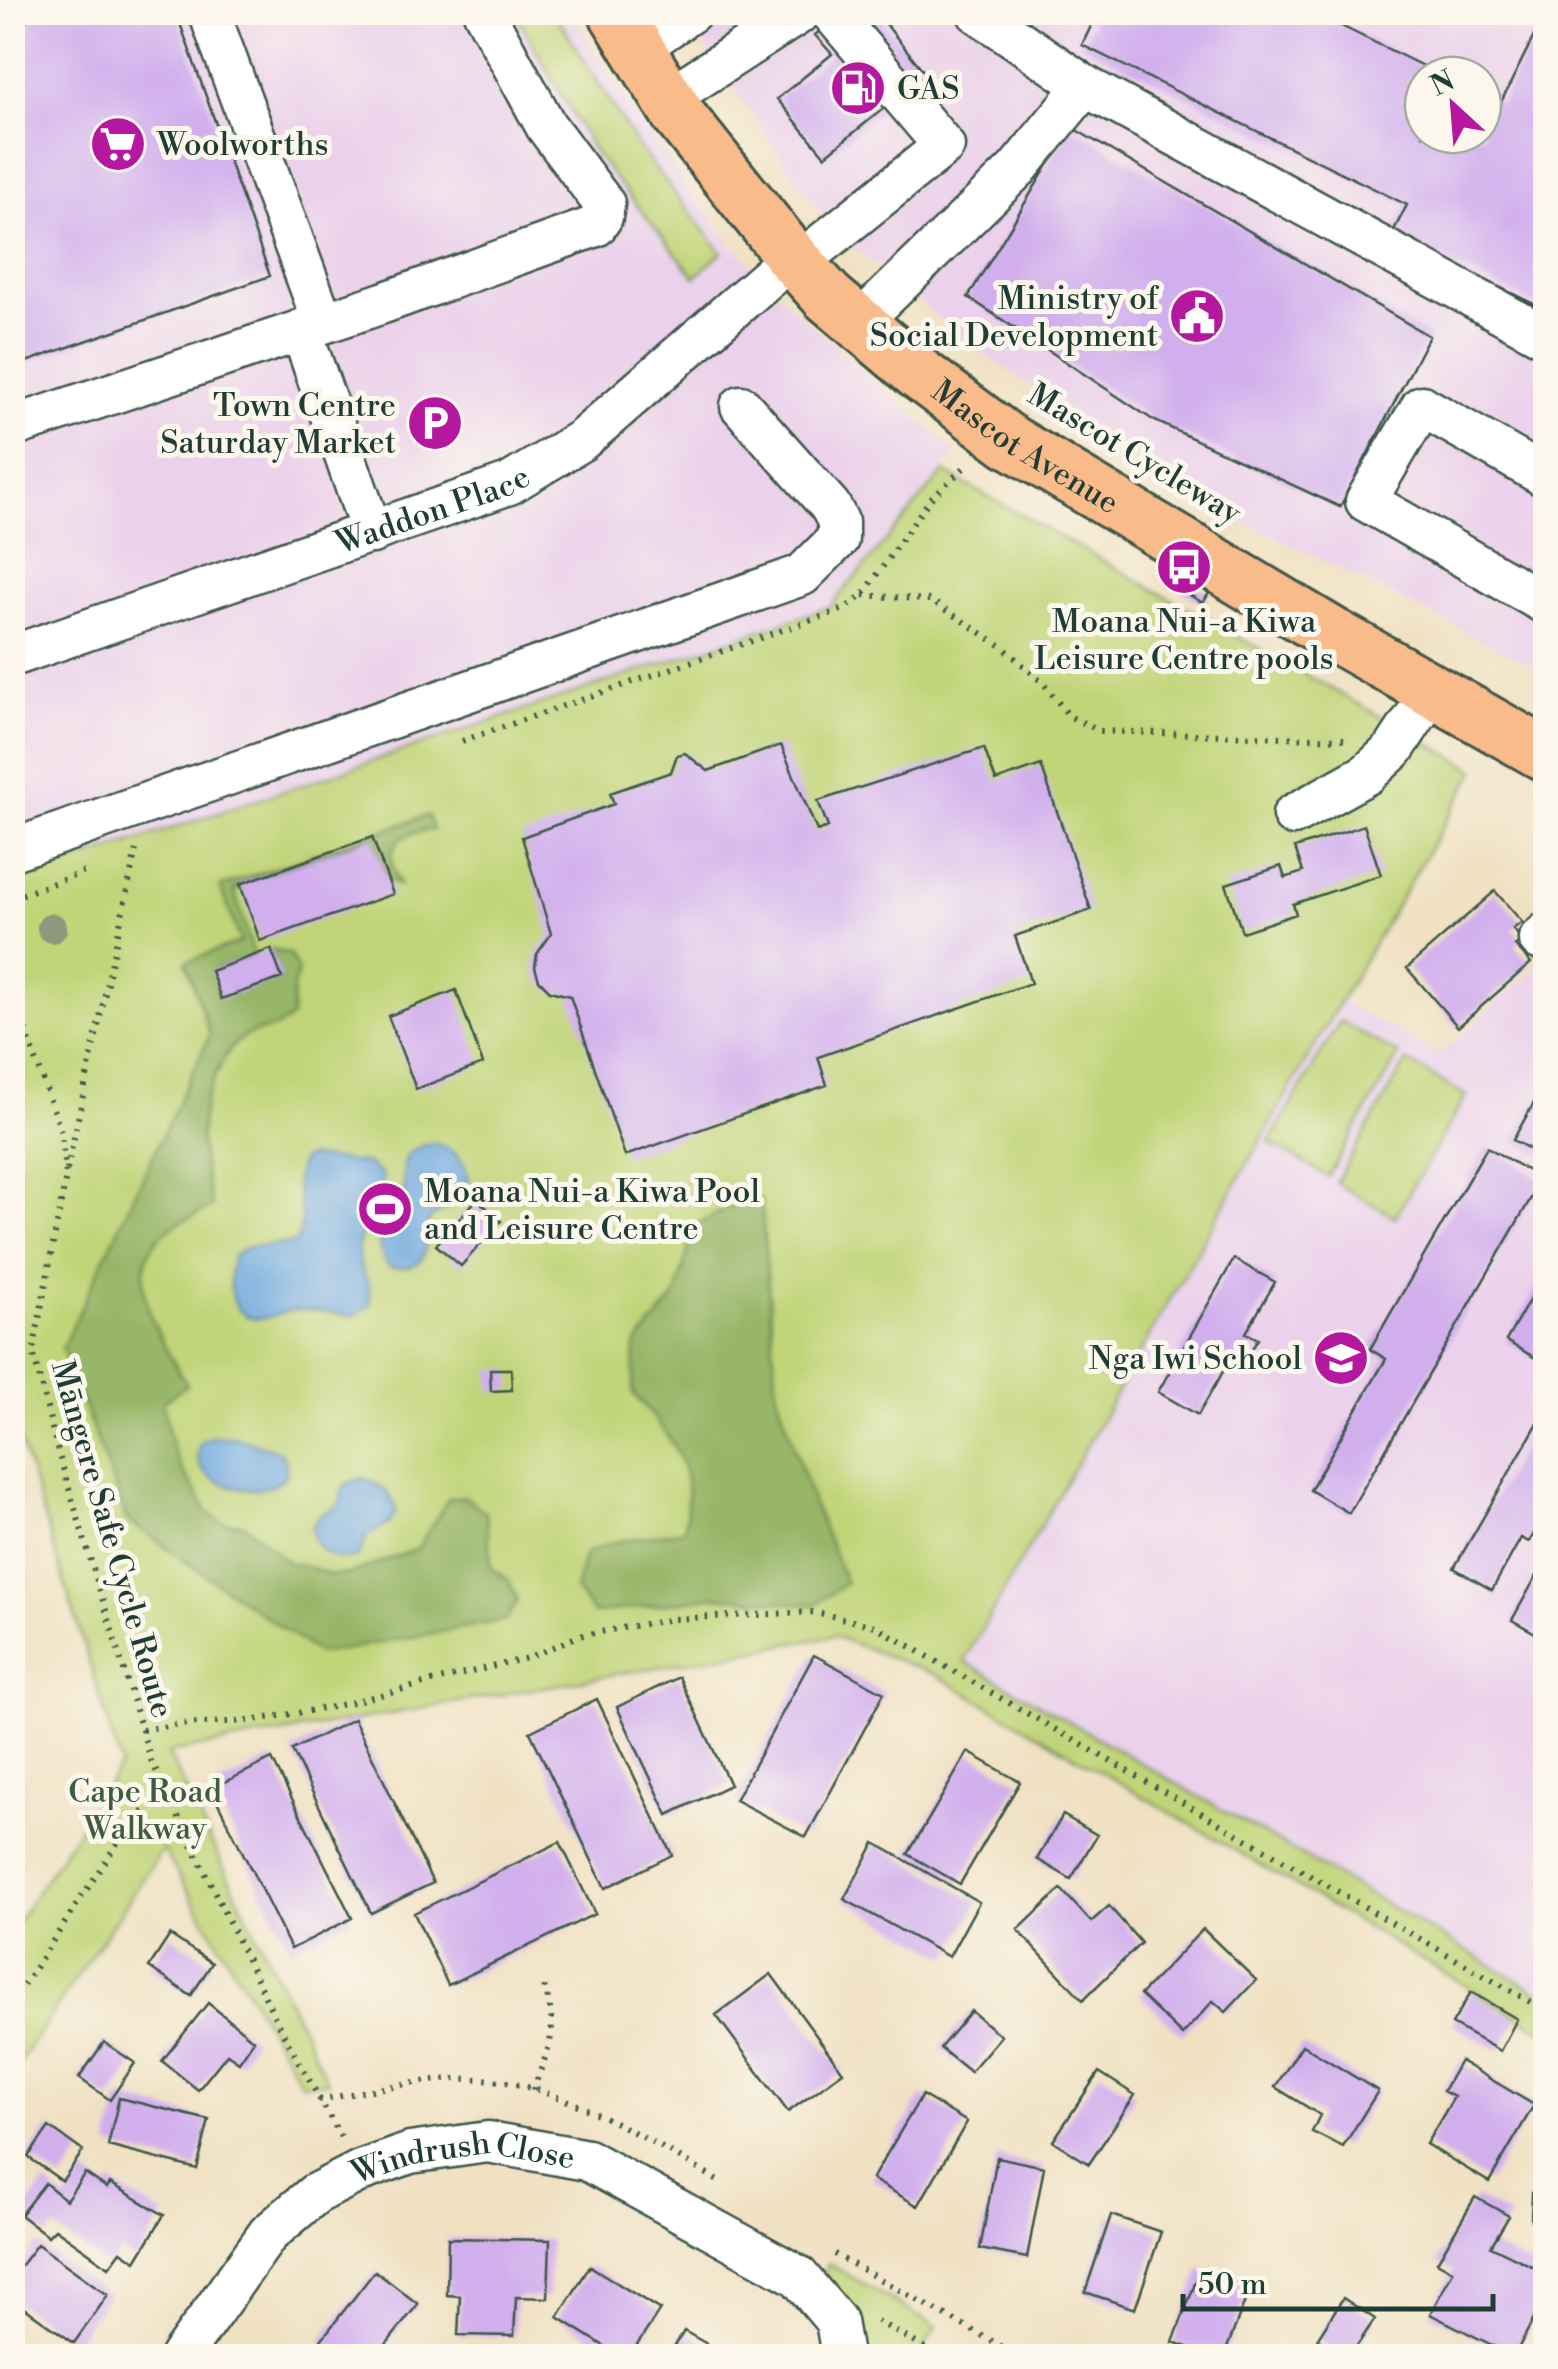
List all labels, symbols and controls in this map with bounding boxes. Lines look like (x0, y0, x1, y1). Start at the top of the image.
north arrow (1403, 55, 1503, 155)
fuel station icon: GAS (828, 58, 888, 118)
text: N (1425, 63, 1460, 104)
place label: GAS (897, 69, 960, 109)
supermarket icon: Woolworths (88, 114, 148, 174)
place label: Woolworths (156, 125, 329, 165)
place label: Ministry of Social Development (870, 279, 1159, 356)
public building icon: Ministry of Social Development (1167, 286, 1227, 346)
street label: Mascot Avenue (924, 371, 1126, 523)
street label: Mascot Cycleway (1021, 374, 1249, 533)
place label: Town Centre Saturday Market (160, 386, 396, 463)
parking icon: Town Centre Saturday Market (405, 393, 465, 453)
street label: Waddon Place (329, 457, 538, 564)
bus stop icon: Moana Nui-a Kiwa Leisure Centre pools (1154, 537, 1214, 597)
place label: Moana Nui-a Kiwa Leisure Centre pools (1034, 602, 1334, 679)
place label: Moana Nui-a Kiwa Pool and Leisure Centre (424, 1172, 761, 1249)
sports icon: Moana Nui-a Kiwa Pool and Leisure Centre (355, 1179, 415, 1239)
school or university icon: Nga Iwi School (1311, 1328, 1371, 1388)
place label: Nga Iwi School (1089, 1339, 1303, 1379)
street label: Māngere Safe Cycle Route (42, 1356, 182, 1723)
park label: Cape Road Walkway (68, 1772, 222, 1849)
street label: Windrush Close (345, 2123, 578, 2194)
scale bar (1183, 2249, 1493, 2311)
text: 50 m (1198, 2266, 1267, 2304)

